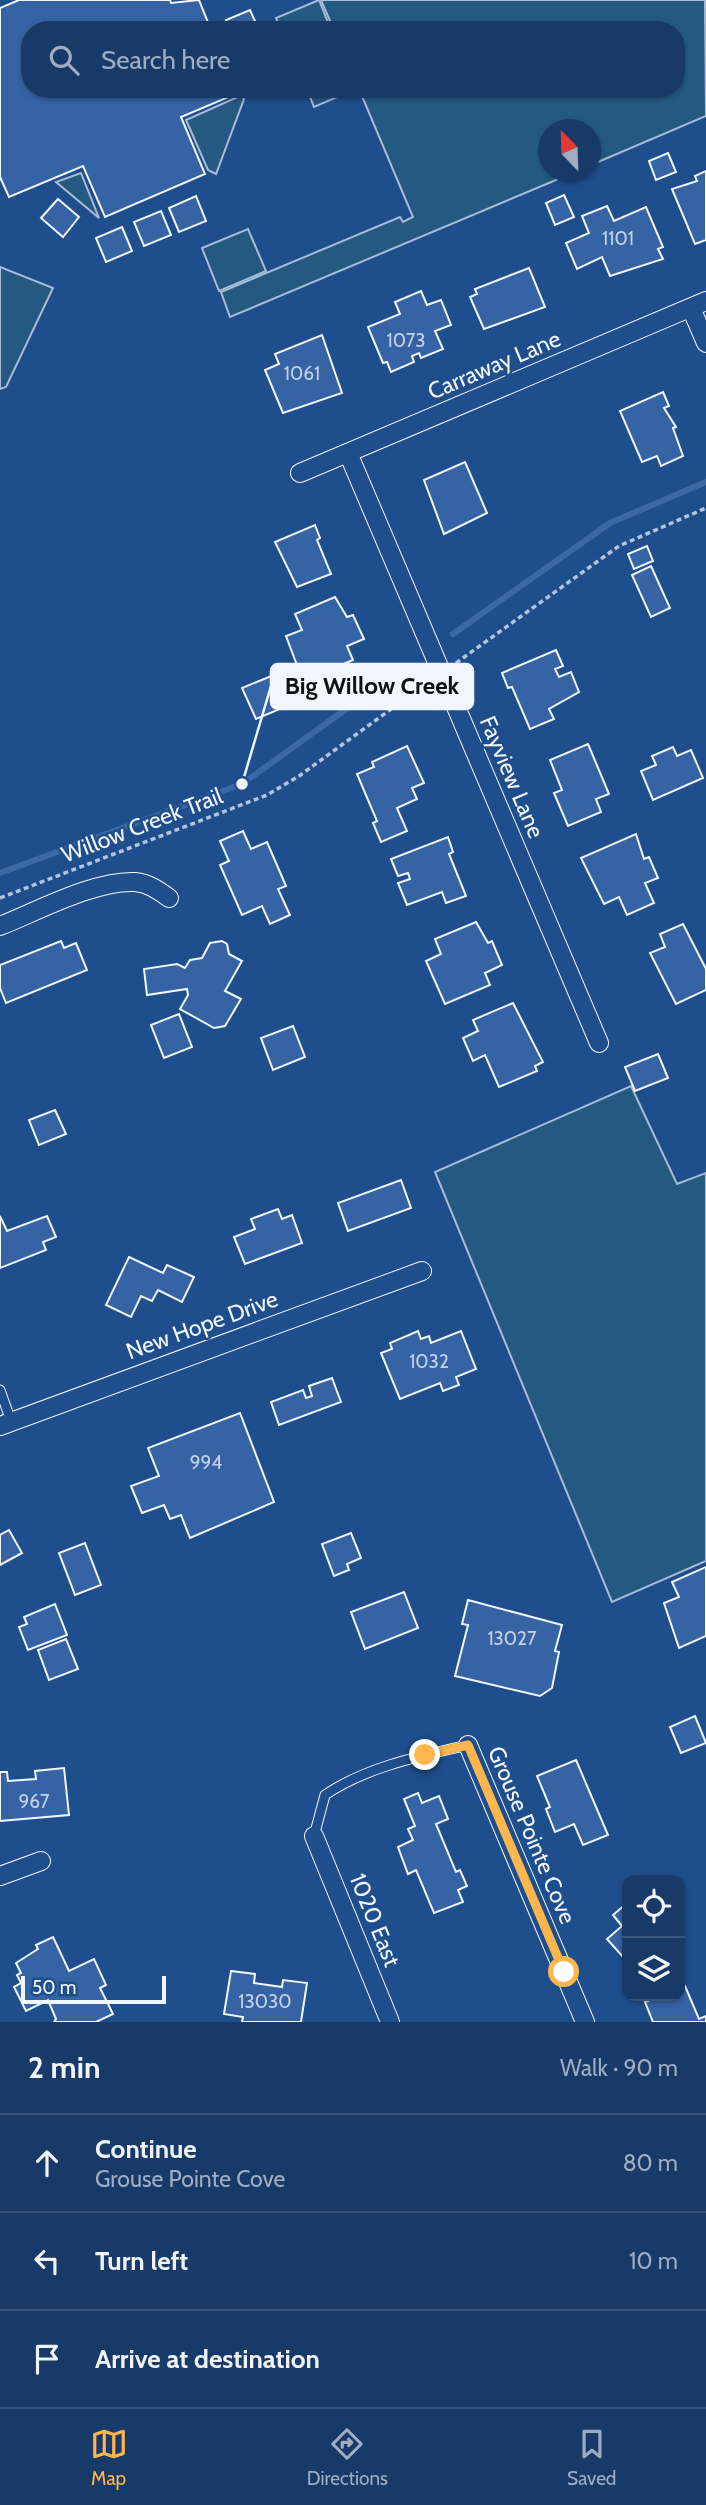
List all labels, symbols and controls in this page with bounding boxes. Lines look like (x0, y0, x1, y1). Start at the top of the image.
search box (21, 21, 685, 98)
icon: search (45, 41, 83, 79)
text: Search here (101, 44, 230, 76)
north arrow (538, 119, 601, 182)
house number: 1101 (602, 227, 634, 250)
street label: Carraway Lane (423, 324, 565, 406)
house number: 1073 (386, 329, 426, 352)
house number: 1061 (284, 362, 320, 385)
callout: Big Willow Creek (271, 664, 473, 709)
text: Big Willow Creek (285, 671, 460, 700)
street label: Fayview Lane (474, 712, 550, 842)
street label: Willow Creek Trail (57, 781, 227, 869)
street label: New Hope Drive (122, 1285, 282, 1365)
house number: 1032 (409, 1350, 449, 1373)
house number: 994 (190, 1451, 222, 1474)
house number: 13027 (487, 1627, 537, 1650)
route end (409, 1739, 440, 1770)
street label: Grouse Pointe Cove (482, 1742, 582, 1928)
house number: 967 (19, 1790, 50, 1813)
street label: 1020 East (344, 1869, 406, 1971)
map controls (622, 1875, 685, 2001)
button: locate (622, 1875, 685, 1938)
button: layers (622, 1938, 685, 2001)
route start (548, 1956, 579, 1987)
scale bar (21, 1973, 166, 2005)
text: 50 m (32, 1976, 76, 1999)
house number: 13030 (238, 1990, 292, 2013)
text: 2 min (28, 2049, 100, 2086)
text: Walk · 90 m (560, 2054, 678, 2082)
text: Continue (95, 2133, 197, 2165)
icon: ahead (28, 2144, 66, 2182)
text: 80 m (623, 2149, 678, 2177)
text: Grouse Pointe Cove (95, 2165, 285, 2193)
icon: left (28, 2242, 66, 2280)
text: Turn left (95, 2245, 188, 2277)
text: 10 m (629, 2247, 678, 2275)
icon: arrive (28, 2340, 66, 2378)
text: Arrive at destination (95, 2343, 320, 2375)
tab: Map (90, 2425, 128, 2490)
tab: Directions (307, 2425, 388, 2490)
tab: Saved (567, 2425, 616, 2490)

